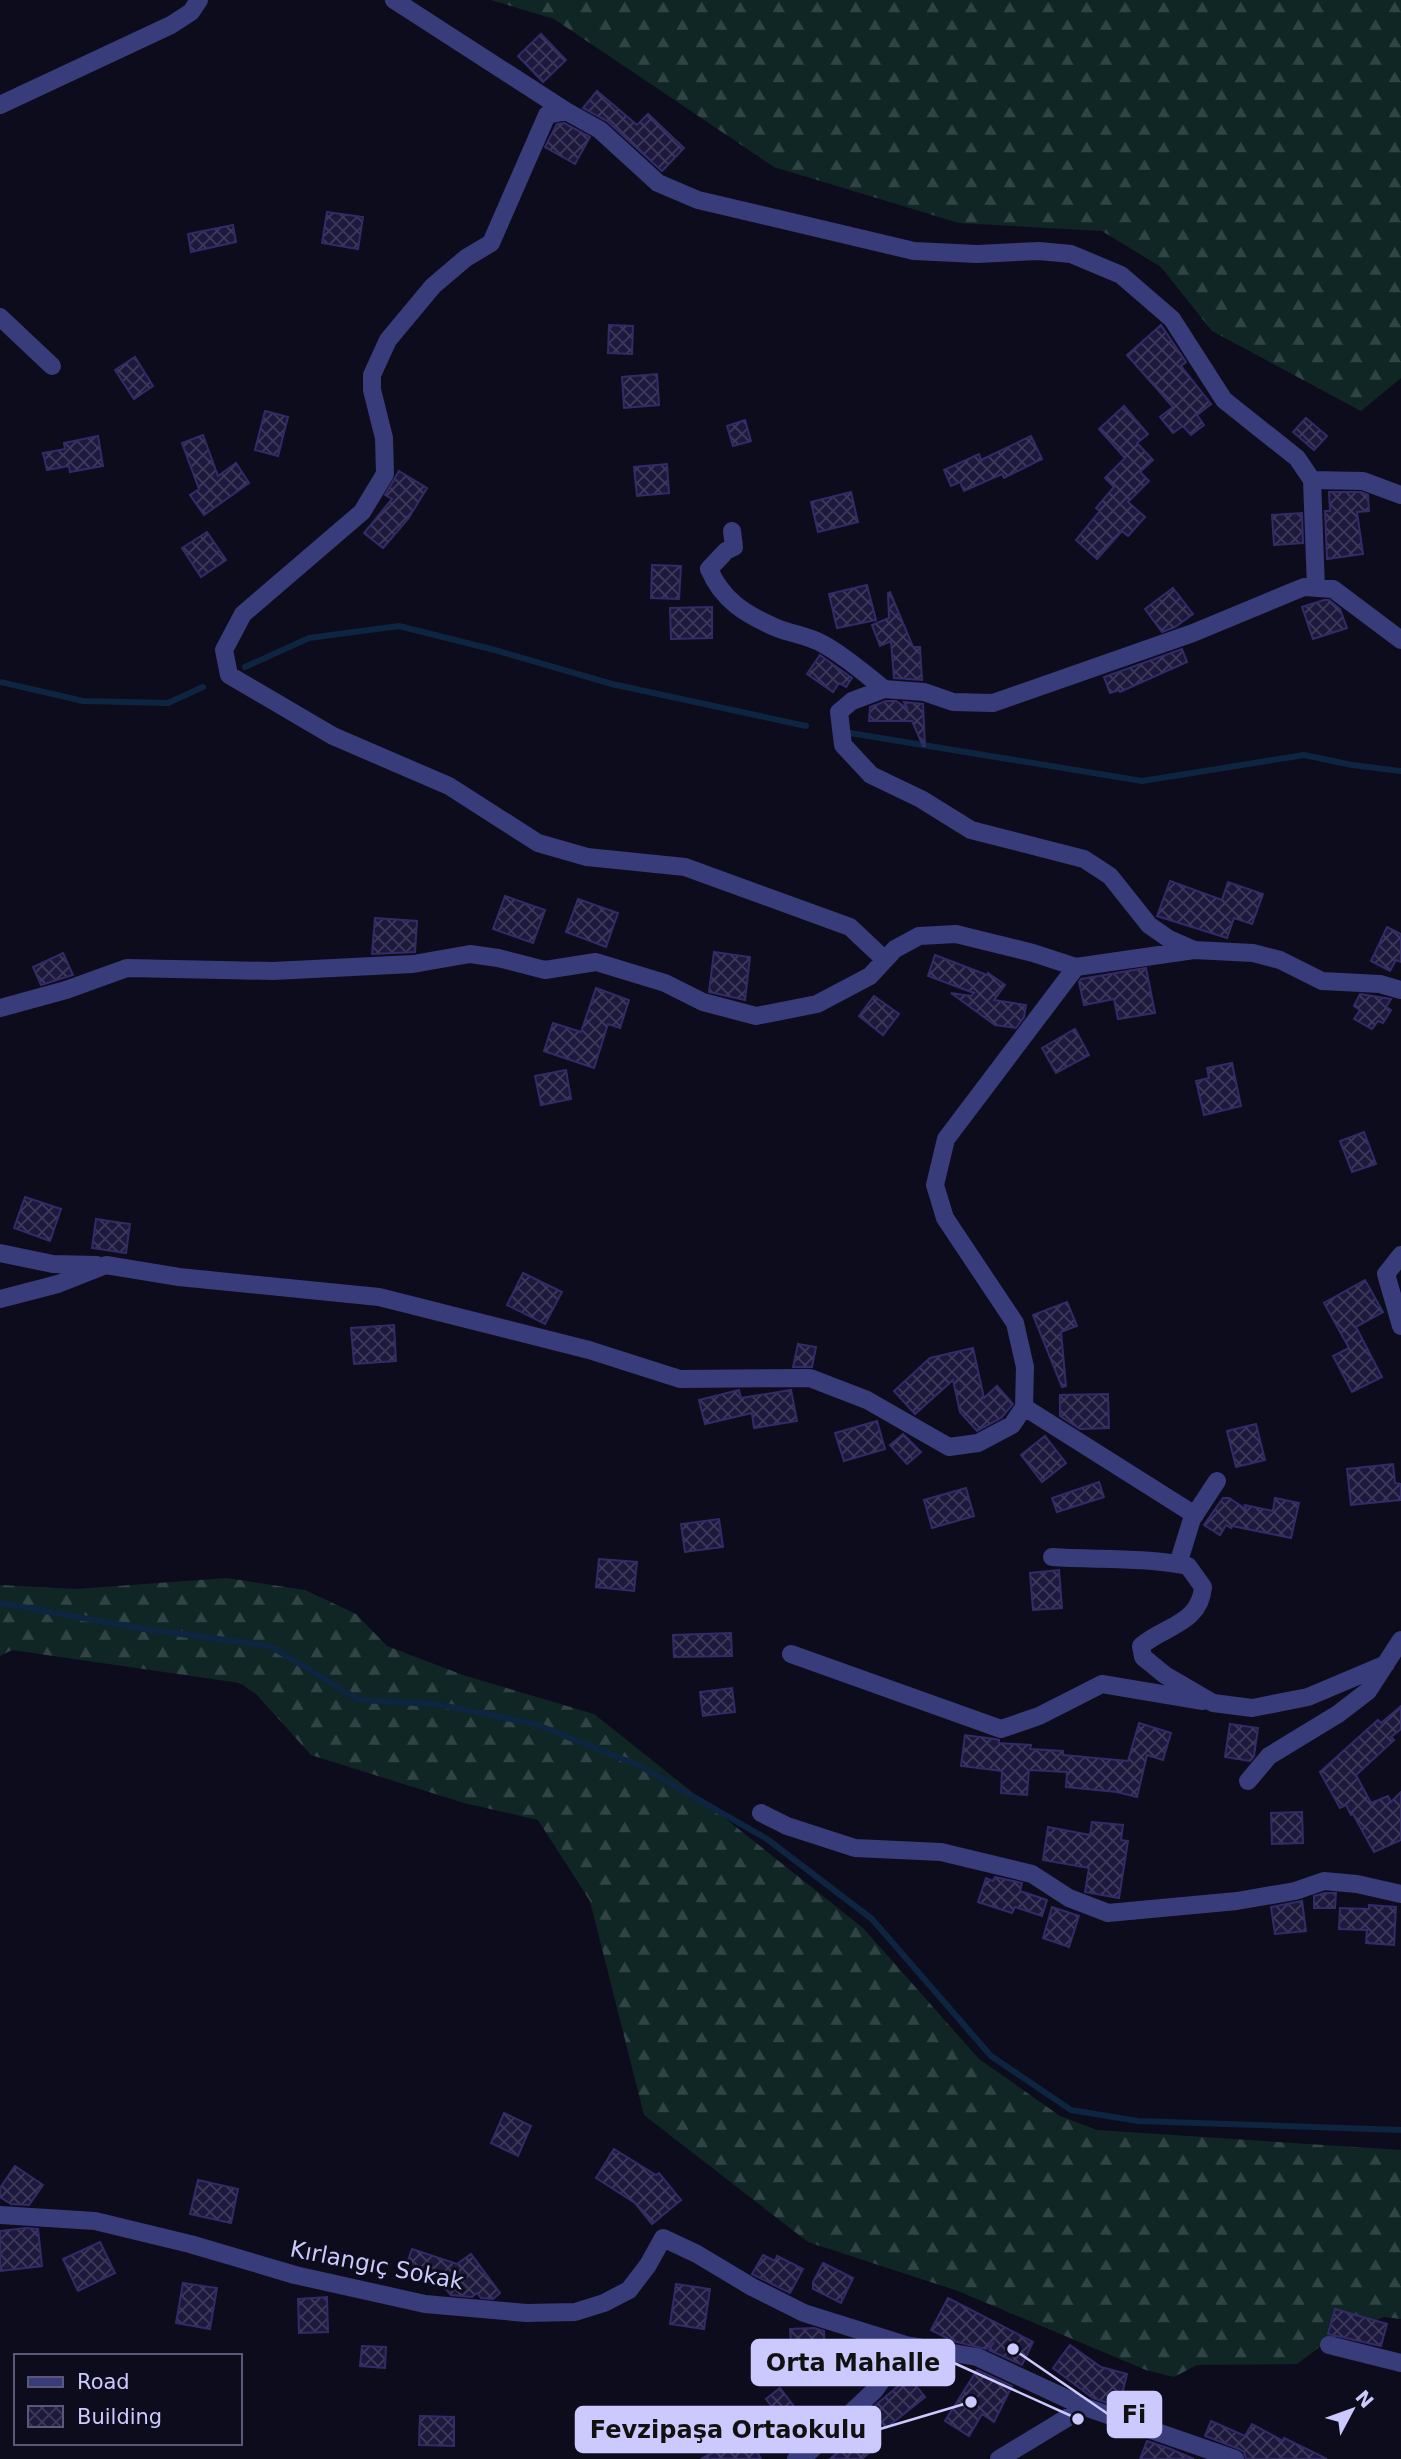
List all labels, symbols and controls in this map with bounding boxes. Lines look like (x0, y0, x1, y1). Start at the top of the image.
street label: Kırlangıç Sokak (288, 2235, 467, 2295)
callout: Orta Mahalle (752, 2340, 954, 2385)
text: Orta Mahalle (766, 2349, 940, 2377)
legend (14, 2354, 242, 2445)
text: Road (77, 2370, 130, 2394)
north arrow (1317, 2375, 1387, 2445)
text: N (1351, 2386, 1378, 2412)
callout: Fi (1108, 2392, 1161, 2437)
text: Fi (1122, 2401, 1146, 2429)
text: Building (77, 2405, 162, 2429)
callout: Fevzipaşa Ortaokulu (576, 2407, 880, 2452)
text: Fevzipaşa Ortaokulu (590, 2416, 866, 2444)

